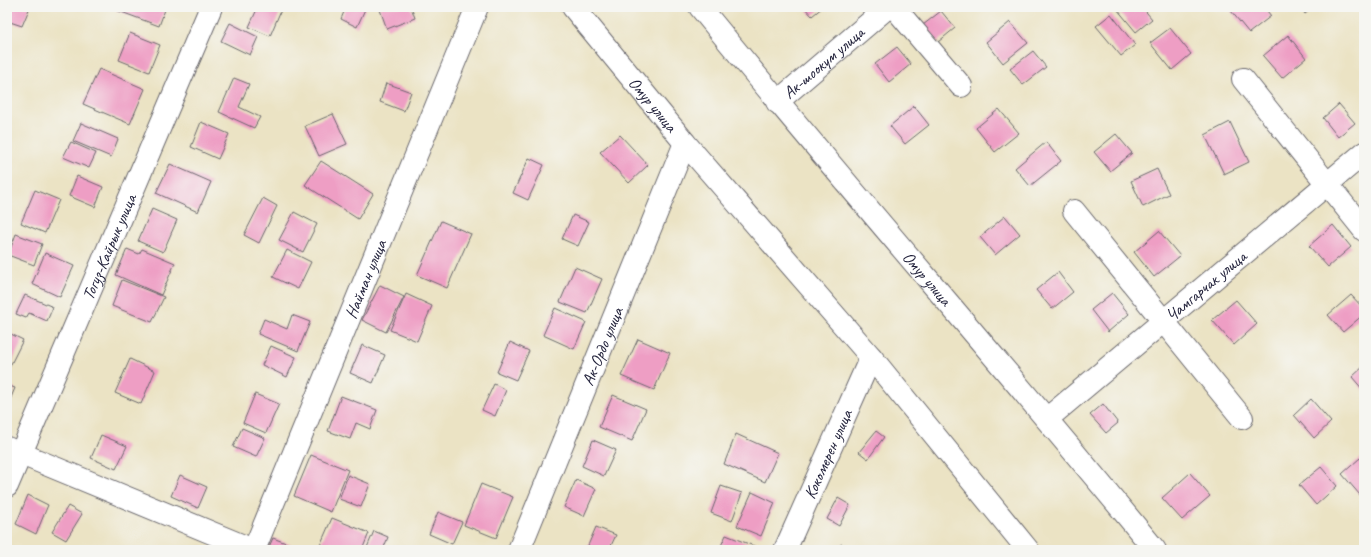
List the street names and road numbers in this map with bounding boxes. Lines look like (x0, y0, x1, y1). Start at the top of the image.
street label: Ак-шоокум улица (779, 21, 870, 103)
street label: Омур улица (624, 72, 683, 137)
street label: Тогуз-Кайрык улица (77, 189, 141, 303)
street label: Найман улица (340, 235, 391, 321)
street label: Чамгарчак улица (1161, 244, 1252, 325)
street label: Омур улица (898, 247, 957, 311)
street label: Ак-Ордо улица (577, 303, 628, 389)
street label: Кокомерен улица (799, 405, 857, 502)

